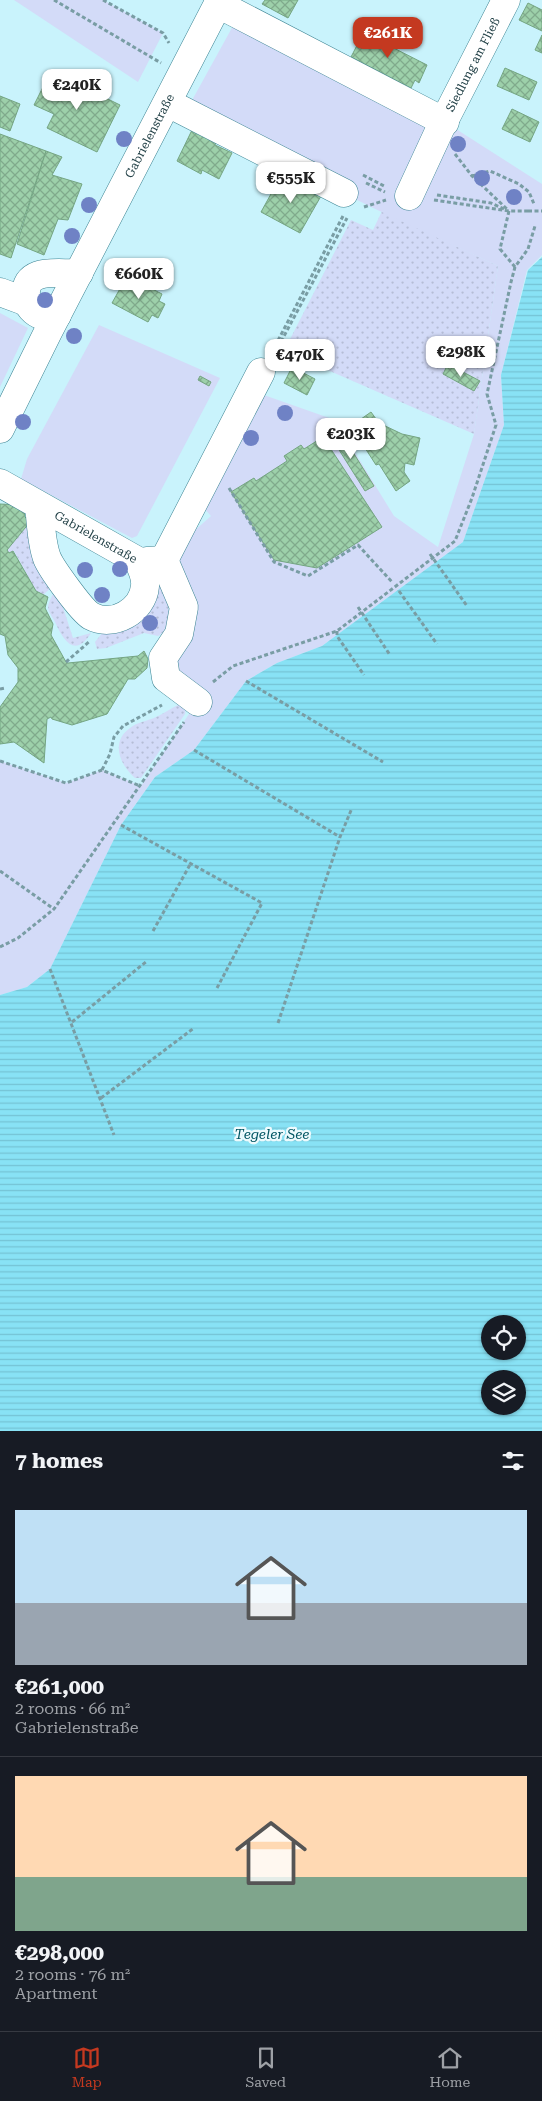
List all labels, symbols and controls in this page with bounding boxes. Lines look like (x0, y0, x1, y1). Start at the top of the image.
street label: Siedlung am Fließ (443, 15, 503, 114)
pin: €261K (353, 17, 423, 59)
text: €261K (364, 23, 412, 42)
pin: €240K (42, 68, 112, 111)
text: €240K (53, 75, 101, 94)
street label: Gabrielenstraße (122, 91, 177, 180)
pin: €555K (256, 162, 326, 204)
text: €555K (267, 168, 315, 187)
pin: €660K (104, 258, 174, 300)
text: €660K (115, 264, 163, 283)
pin: €298K (426, 336, 496, 378)
pin: €470K (265, 338, 335, 381)
text: €298K (437, 342, 485, 361)
text: €470K (276, 345, 324, 364)
pin: €203K (316, 418, 386, 460)
text: €203K (327, 424, 375, 443)
street label: Gabrielenstraße (52, 508, 140, 566)
water label: Tegeler See (235, 1126, 309, 1142)
map controls (481, 1315, 526, 1415)
button: locate (481, 1315, 526, 1360)
button: layers (481, 1370, 526, 1415)
icon: filters (499, 1447, 527, 1475)
text: 7 homes (15, 1449, 103, 1473)
icon: home (226, 1543, 316, 1633)
text: €261,000 (15, 1675, 104, 1699)
text: 2 rooms · 66 m² (15, 1699, 130, 1718)
text: Gabrielenstraße (15, 1718, 138, 1737)
icon: home (226, 1808, 316, 1898)
text: €298,000 (15, 1941, 104, 1965)
text: 2 rooms · 76 m² (15, 1965, 130, 1984)
text: Apartment (15, 1984, 98, 2003)
tab: Map (72, 2044, 102, 2090)
tab: Saved (245, 2044, 286, 2090)
tab: Home (430, 2044, 470, 2090)

